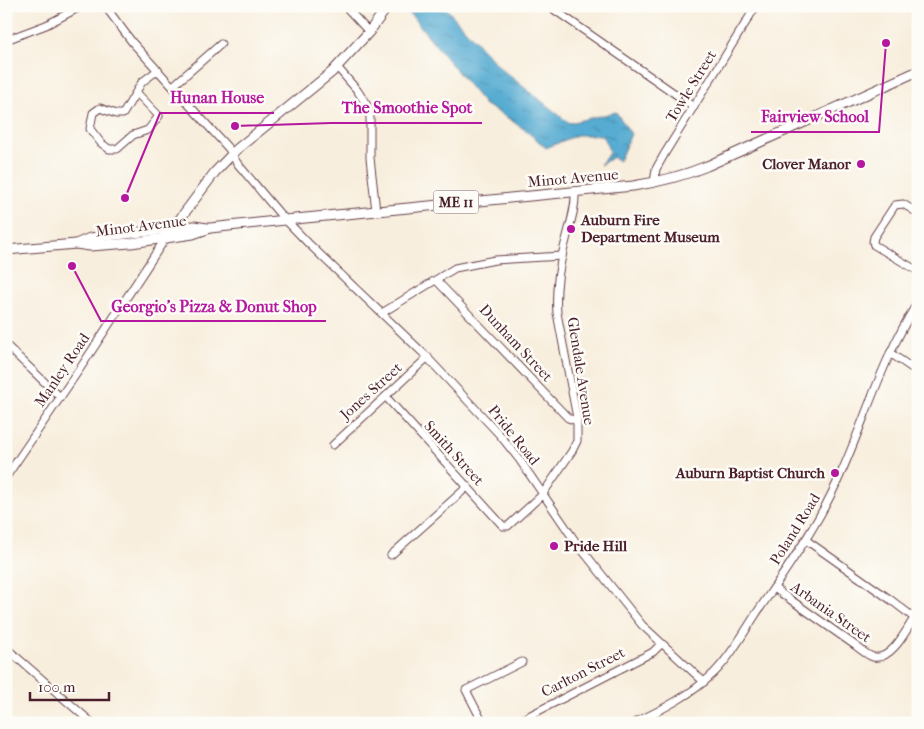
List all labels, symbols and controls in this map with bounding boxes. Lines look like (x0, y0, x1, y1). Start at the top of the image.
street label: Towle Street (662, 46, 721, 125)
callout: Hunan House (160, 82, 274, 113)
text: Hunan House (170, 88, 264, 107)
callout: The Smoothie Spot (331, 92, 482, 123)
text: The Smoothie Spot (341, 98, 472, 118)
callout: Fairview School (751, 101, 879, 132)
text: Fairview School (760, 107, 870, 126)
place label: Clover Manor (762, 155, 852, 173)
marker: Clover Manor (855, 158, 867, 170)
street label: Minot Avenue (527, 165, 620, 191)
road number: ME 11 (434, 190, 478, 213)
street label: Minot Avenue (95, 211, 188, 240)
place label: Auburn Fire Department Museum (580, 211, 720, 246)
marker: Auburn Fire Department Museum (565, 223, 577, 235)
callout: Georgio's Pizza & Donut Shop (101, 290, 326, 321)
text: Georgio's Pizza & Donut Shop (111, 297, 317, 317)
street label: Dunham Street (476, 301, 557, 386)
street label: Glendale Avenue (564, 316, 598, 427)
street label: Manley Road (31, 329, 94, 410)
street label: Jones Street (336, 358, 406, 424)
street label: Pride Road (484, 401, 544, 469)
street label: Smith Street (420, 417, 488, 490)
place label: Auburn Baptist Church (675, 464, 826, 482)
marker: Auburn Baptist Church (829, 467, 841, 479)
street label: Poland Road (766, 489, 824, 568)
place label: Pride Hill (564, 537, 628, 555)
marker: Pride Hill (548, 540, 560, 552)
street label: Arbania Street (787, 577, 875, 647)
street label: Carlton Street (538, 643, 629, 701)
scale bar (30, 669, 109, 701)
text: 100 m (38, 678, 76, 696)

